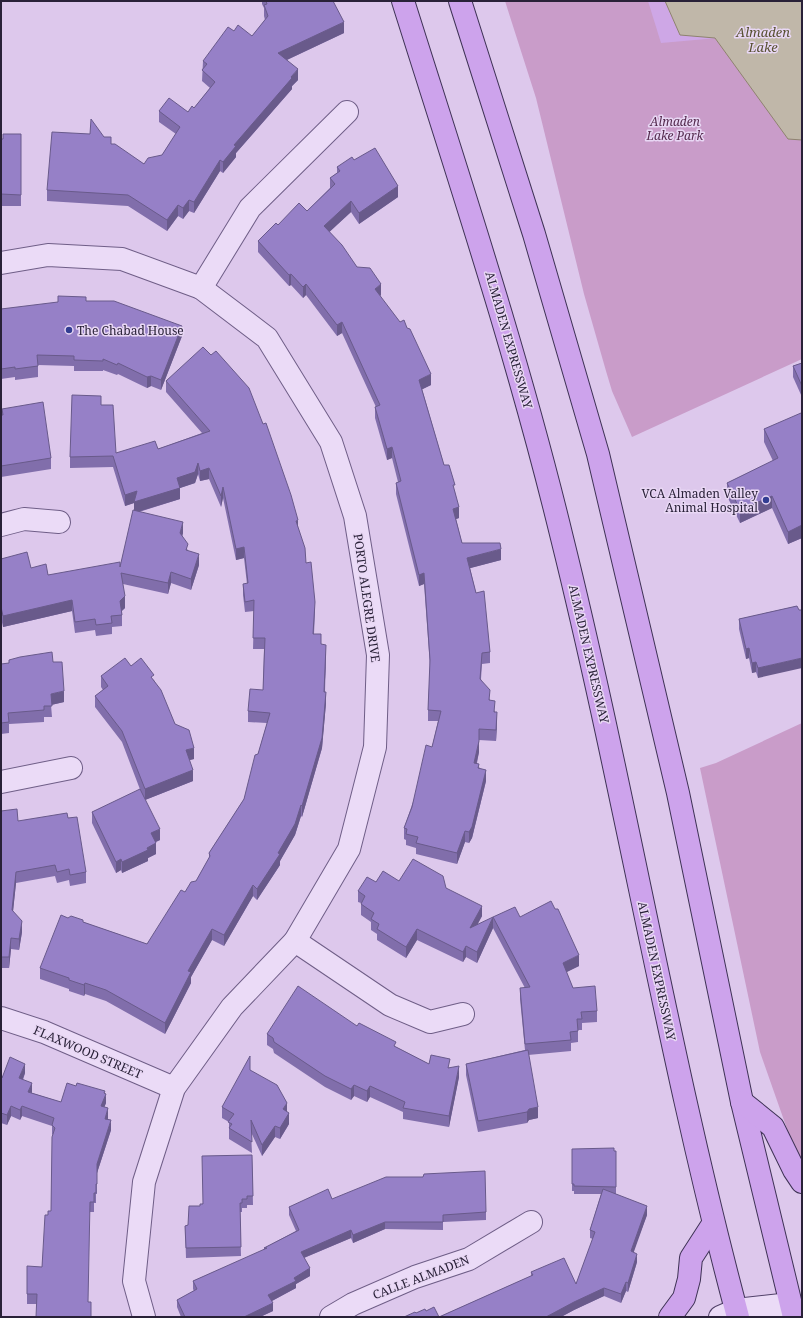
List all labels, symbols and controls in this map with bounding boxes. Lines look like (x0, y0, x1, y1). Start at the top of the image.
water label: Almaden Lake (735, 23, 790, 56)
park label: Almaden Lake Park (646, 113, 705, 144)
street label: ALMADEN EXPRESSWAY (481, 270, 537, 411)
place label: The Chabad House (77, 322, 184, 339)
marker: The Chabad House (64, 325, 74, 335)
place label: VCA Almaden Valley Animal Hospital (641, 485, 758, 516)
marker: VCA Almaden Valley Animal Hospital (761, 495, 771, 505)
street label: PORTO ALEGRE DRIVE (350, 532, 384, 664)
street label: ALMADEN EXPRESSWAY (565, 583, 613, 725)
street label: ALMADEN EXPRESSWAY (634, 900, 680, 1043)
street label: FLAXWOOD STREET (31, 1021, 146, 1083)
street label: CALLE ALMADEN (370, 1251, 472, 1303)

